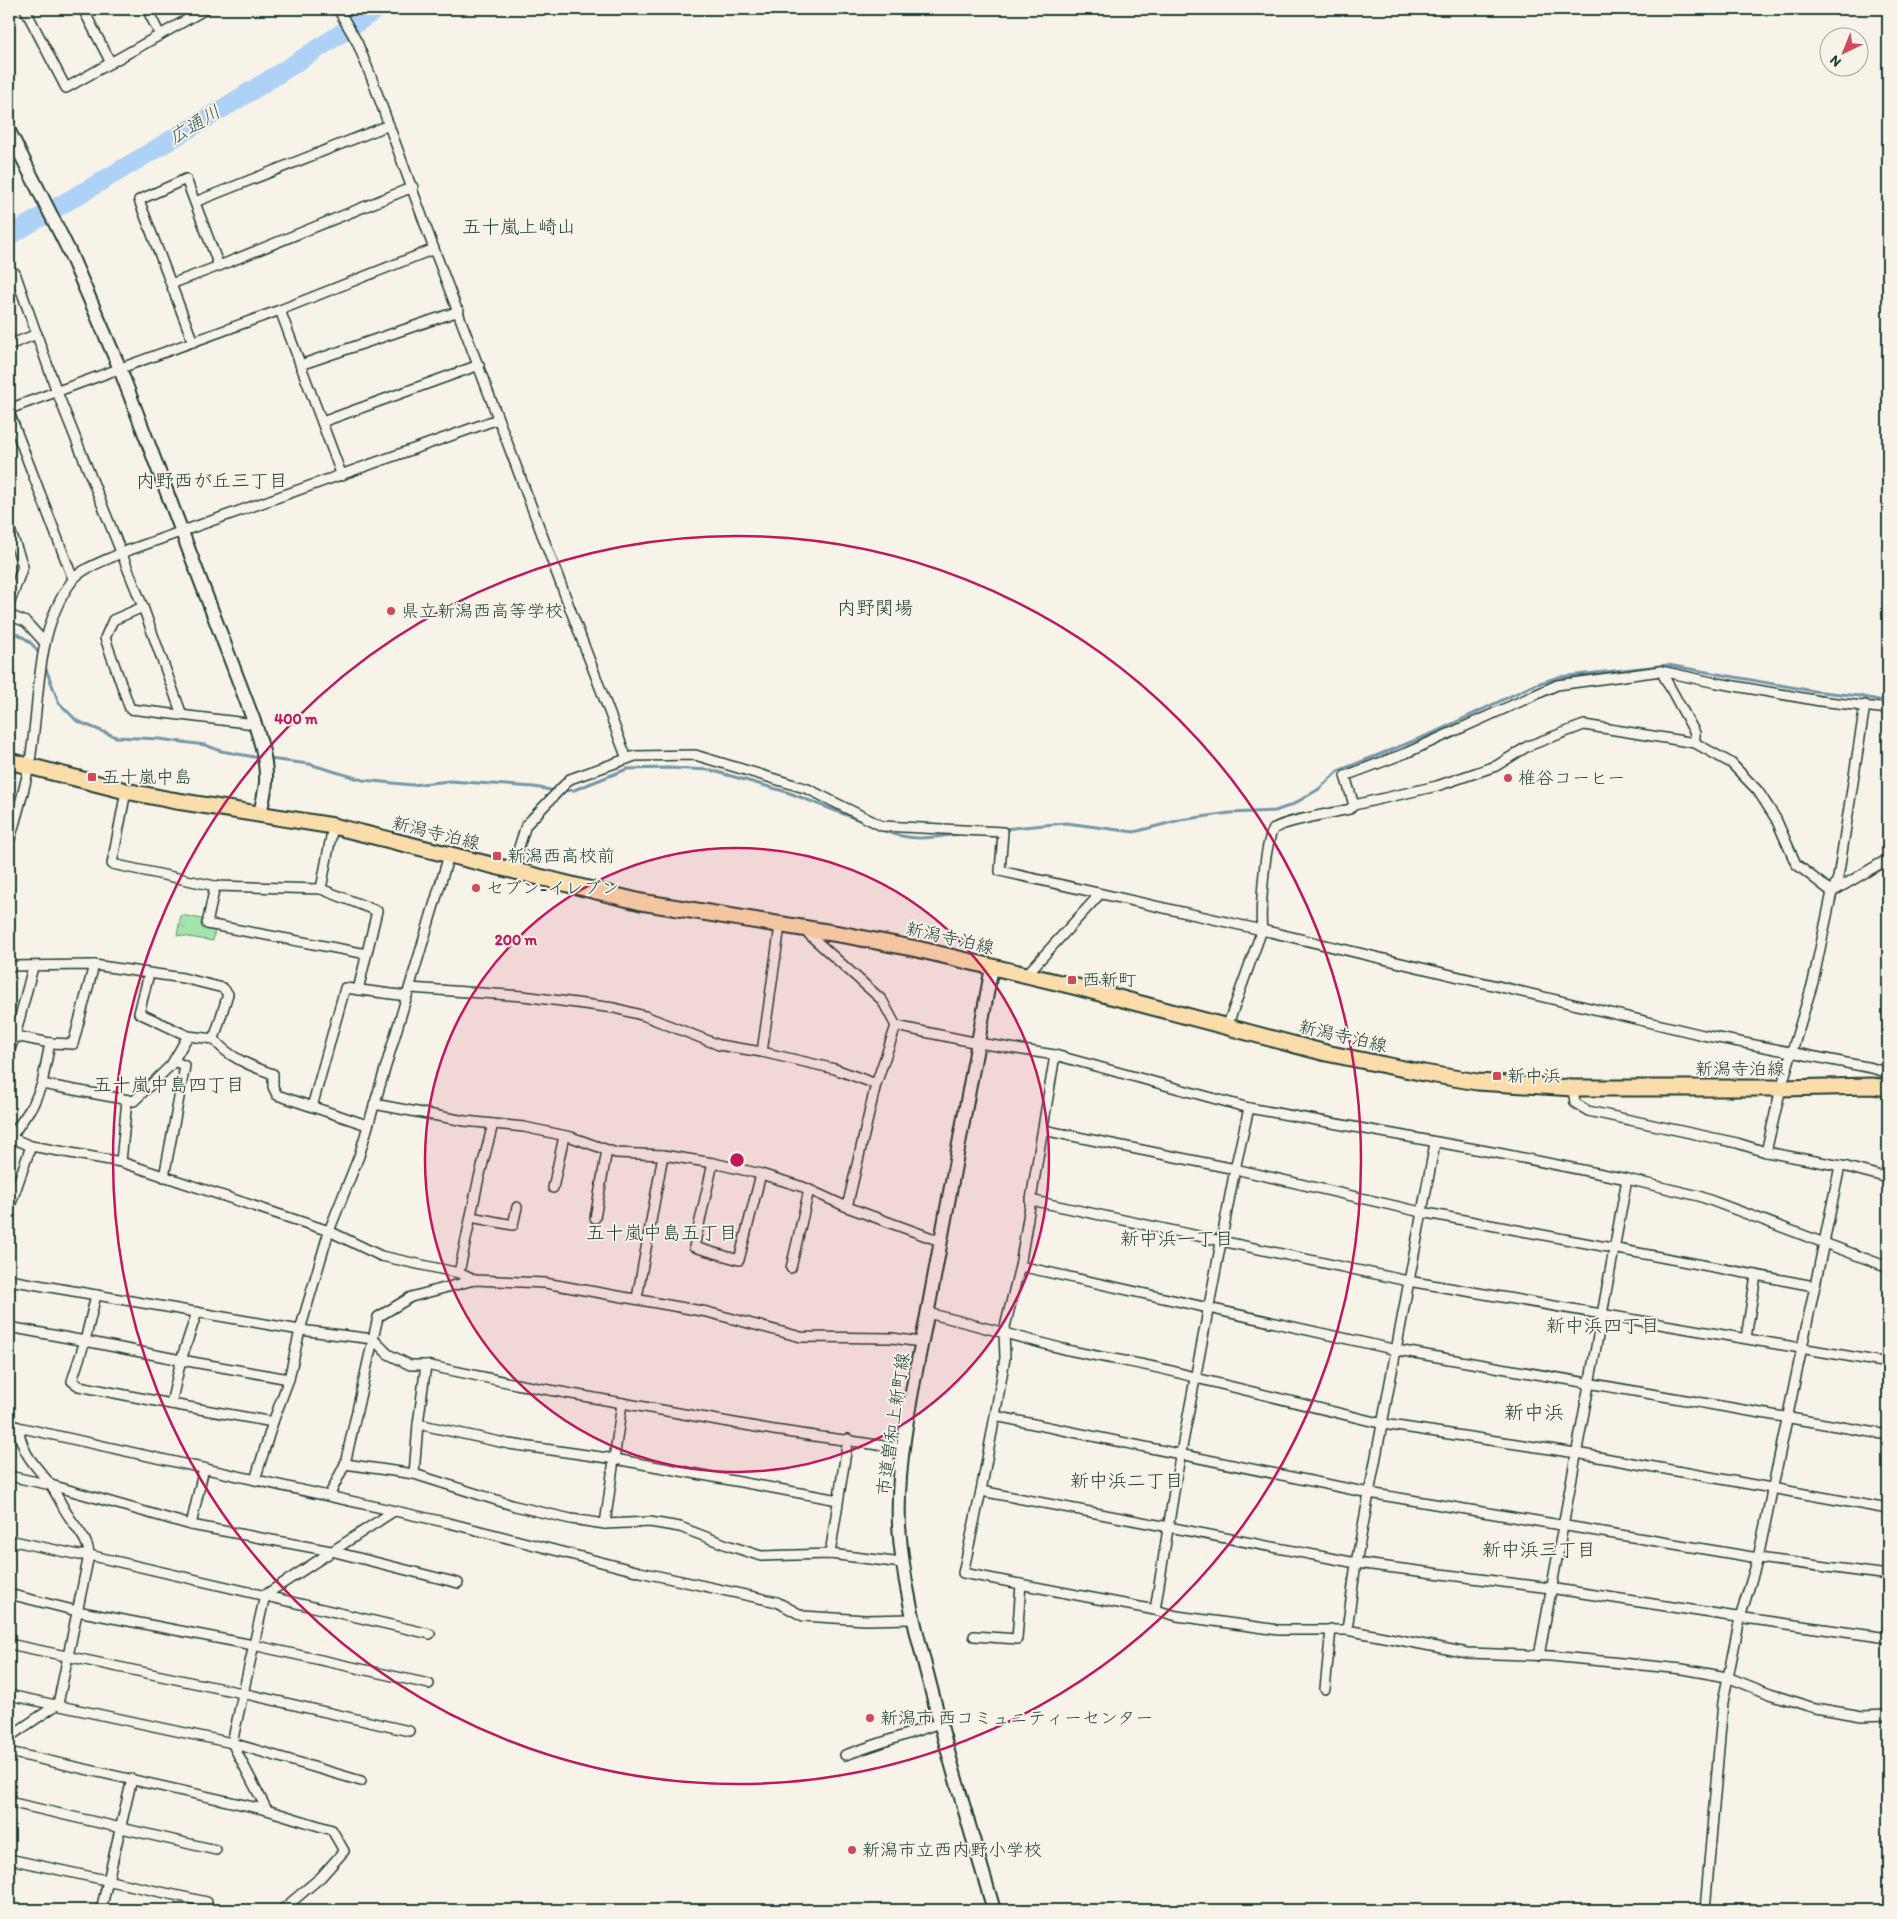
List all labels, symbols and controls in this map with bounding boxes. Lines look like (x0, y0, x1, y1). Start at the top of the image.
north arrow (1820, 28, 1870, 78)
text: N (1826, 52, 1845, 71)
water label: 広通川 (164, 100, 225, 149)
district label: 五十嵐上崎山 (462, 215, 576, 238)
district label: 内野西が丘三丁目 (136, 469, 288, 492)
district label: 内野関場 (837, 596, 913, 619)
place label: 県立新潟西高等学校 (401, 600, 563, 622)
marker: 県立新潟西高等学校 (385, 605, 397, 617)
text: 400 m (274, 710, 318, 728)
place label: 五十嵐中島 (102, 766, 192, 788)
place label: 椎谷コーヒー (1518, 767, 1625, 789)
marker: 五十嵐中島 (86, 771, 98, 783)
marker: 椎谷コーヒー (1502, 772, 1514, 784)
street label: 新潟寺泊線 (390, 811, 482, 855)
place label: 新潟西高校前 (507, 845, 615, 867)
marker: 新潟西高校前 (491, 850, 503, 862)
place label: セブン-イレブン (486, 877, 619, 899)
marker: セブン-イレブン (470, 882, 482, 894)
street label: 新潟寺泊線 (904, 917, 996, 959)
text: 200 m (495, 931, 538, 949)
place label: 西新町 (1082, 969, 1136, 991)
marker: 西新町 (1066, 974, 1078, 986)
street label: 新潟寺泊線 (1297, 1015, 1389, 1057)
street label: 新潟寺泊線 (1695, 1058, 1785, 1080)
place label: 新中浜 (1507, 1065, 1561, 1087)
marker: 新中浜 (1491, 1070, 1503, 1082)
district label: 五十嵐中島四丁目 (93, 1073, 245, 1096)
centre of rings (728, 1151, 746, 1169)
district label: 五十嵐中島五丁目 (586, 1221, 738, 1244)
district label: 新中浜一丁目 (1120, 1227, 1234, 1250)
district label: 新中浜四丁目 (1546, 1314, 1660, 1337)
street label: 市道曽和上新町線 (872, 1351, 914, 1497)
district label: 新中浜 (1504, 1400, 1564, 1424)
district label: 新中浜二丁目 (1070, 1469, 1184, 1492)
district label: 新中浜三丁目 (1482, 1538, 1596, 1561)
place label: 新潟市 西コミュニティーセンター (880, 1707, 1153, 1729)
marker: 新潟市 西コミュニティーセンター (864, 1712, 876, 1724)
place label: 新潟市立西内野小学校 (862, 1839, 1042, 1861)
marker: 新潟市立西内野小学校 (846, 1844, 858, 1856)

